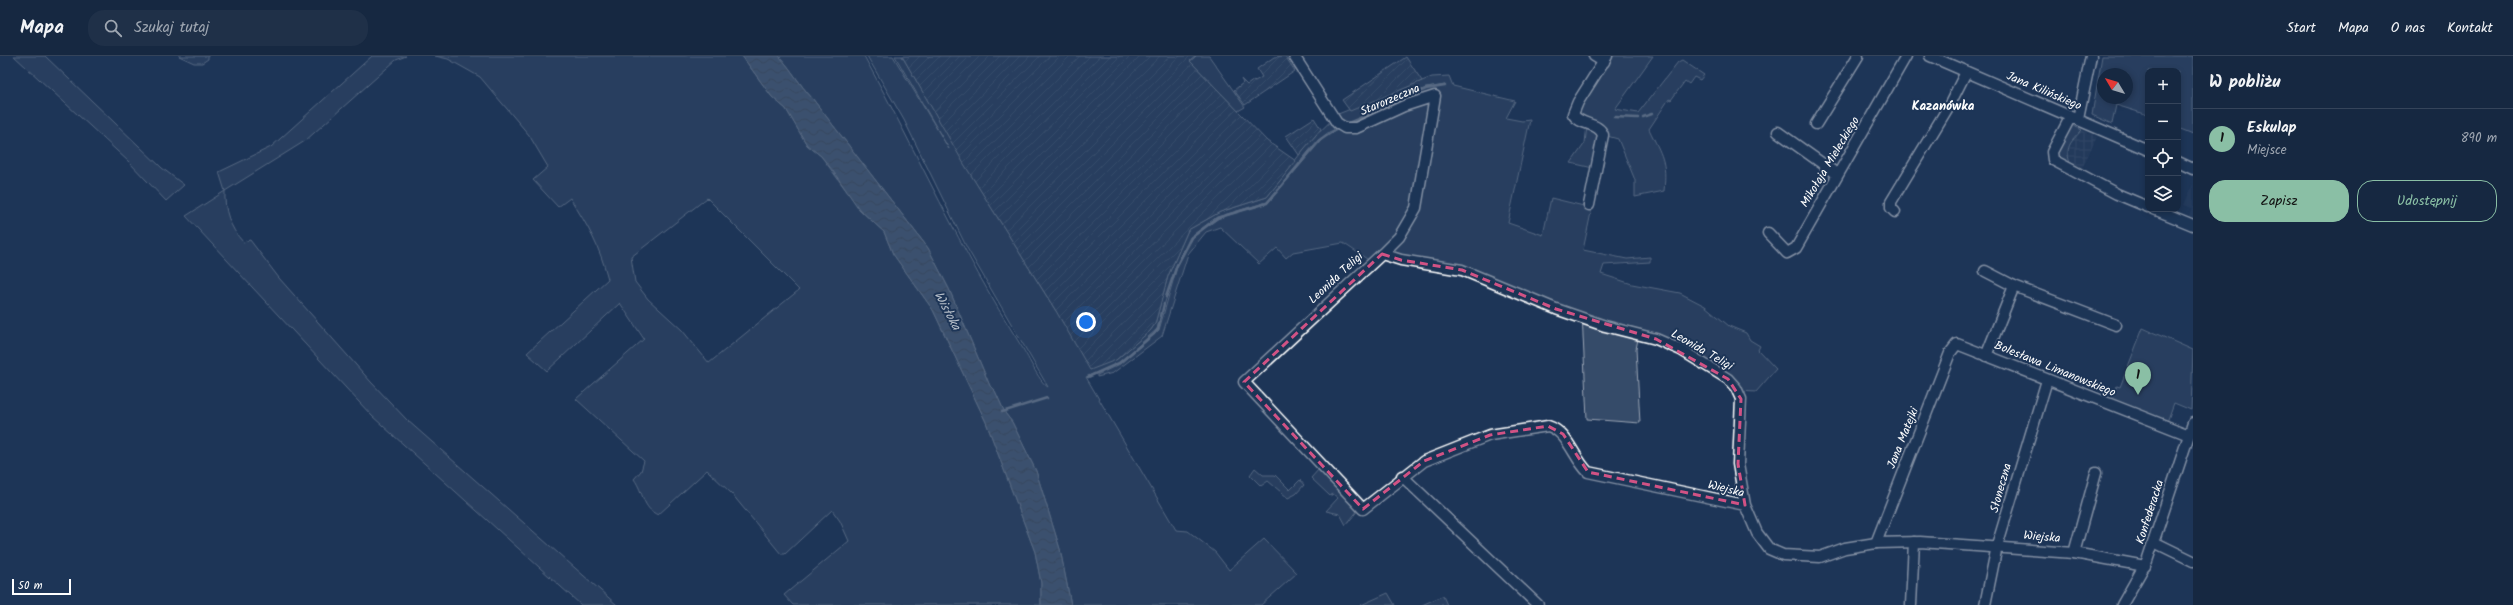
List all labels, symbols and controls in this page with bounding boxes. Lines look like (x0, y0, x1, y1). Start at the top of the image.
search box (88, 10, 368, 46)
text: Mapa (20, 13, 64, 43)
text: Szukaj tutaj (134, 16, 209, 40)
icon: search (102, 17, 124, 39)
text: Start (2286, 17, 2316, 39)
text: Mapa (2338, 17, 2369, 39)
text: O nas (2391, 17, 2425, 39)
text: Kontakt (2447, 17, 2493, 39)
street label: Jana Kilińskiego (2003, 67, 2085, 115)
north arrow (2097, 68, 2133, 104)
map controls (2145, 68, 2181, 212)
button: + (2145, 68, 2181, 104)
text: W pobliżu (2209, 69, 2280, 96)
street label: Starorzeczna (1357, 79, 1423, 121)
district label: Kazanówka (1912, 96, 1975, 117)
button: − (2145, 104, 2181, 140)
street label: Mikołaja Mieleckiego (1795, 113, 1865, 211)
text: Eskulap (2247, 116, 2297, 140)
text: 1 (2220, 128, 2224, 149)
text: 890 m (2461, 128, 2497, 149)
button: locate (2145, 140, 2181, 176)
text: Miejsce (2247, 140, 2287, 161)
button: layers (2145, 176, 2181, 212)
button: Zapisz (2209, 180, 2349, 222)
button: Udostępnij (2357, 180, 2497, 222)
street label: Leonida Teligi (1304, 247, 1369, 309)
water label: Wisłoka (928, 288, 966, 335)
your location (1076, 312, 1096, 332)
street label: Leonida Teligi (1667, 324, 1738, 376)
street label: Bolesława Limanowskiego (1991, 336, 2119, 402)
pin: 1 (2125, 362, 2151, 395)
street label: Jana Matejki (1882, 403, 1924, 472)
street label: Słoneczna (1985, 461, 2017, 515)
street label: Wiejska (1706, 475, 1747, 503)
street label: Konfederacka (2131, 477, 2169, 547)
street label: Wiejska (2023, 526, 2062, 548)
scale bar (12, 577, 71, 596)
text: 50 m (18, 577, 43, 595)

